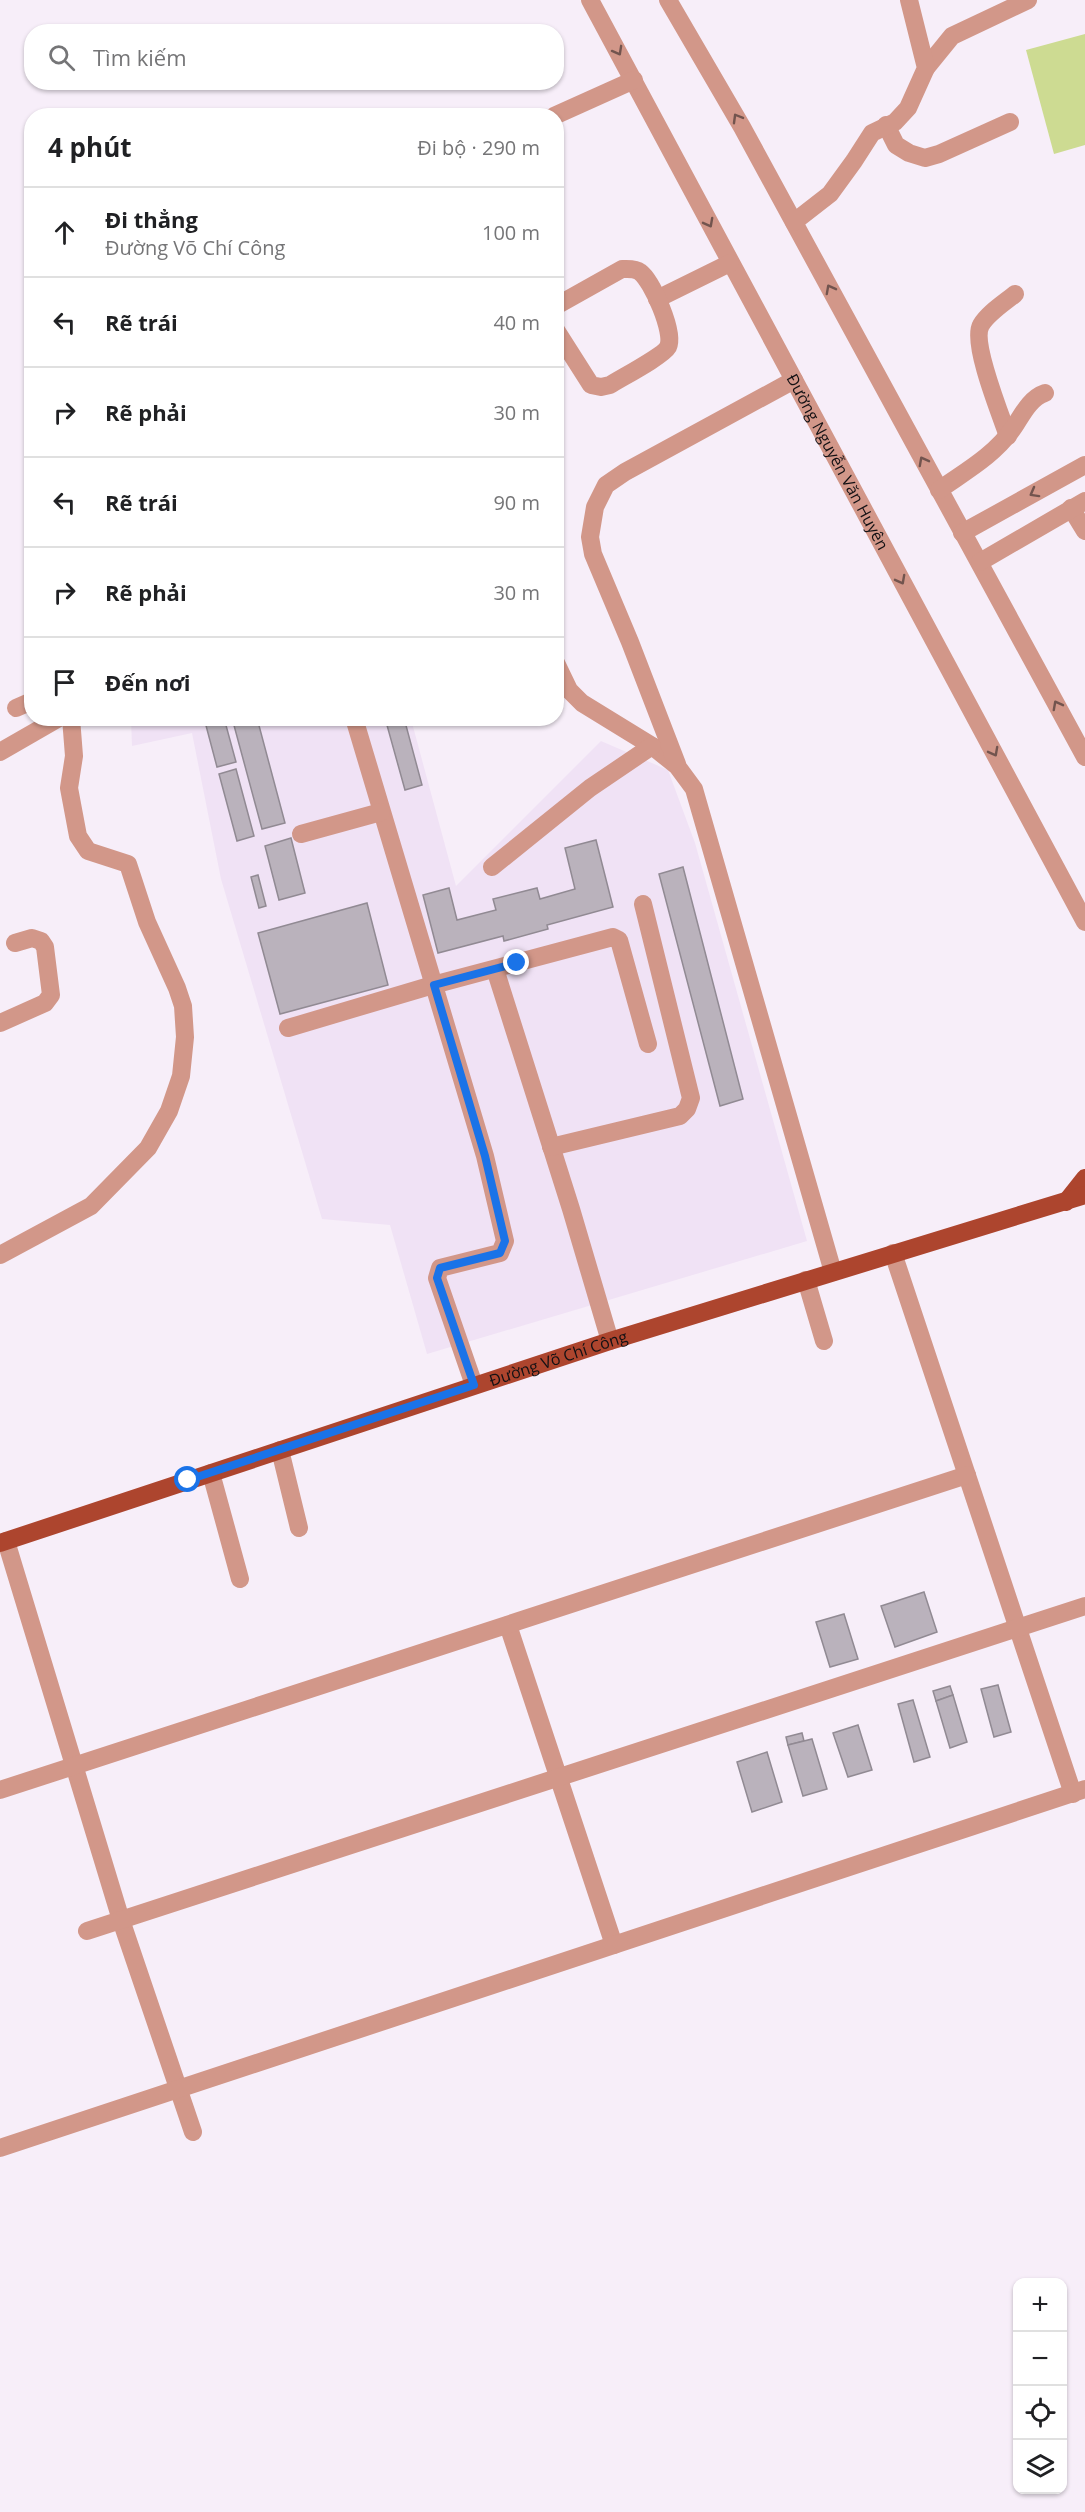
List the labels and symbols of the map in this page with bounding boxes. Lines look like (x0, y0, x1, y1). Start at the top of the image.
one-way arrow (611, 45, 622, 55)
one-way arrow (733, 114, 744, 124)
one-way arrow (702, 217, 713, 228)
one-way arrow (826, 285, 837, 295)
street label: Đường Nguyễn Văn Huyên (782, 370, 894, 554)
one-way arrow (919, 456, 930, 467)
one-way arrow (1030, 486, 1040, 497)
one-way arrow (894, 574, 905, 584)
one-way arrow (1053, 701, 1064, 711)
one-way arrow (987, 746, 998, 756)
route end (503, 949, 529, 975)
street label: Đường Võ Chí Công (486, 1325, 630, 1391)
route start (174, 1466, 200, 1492)

